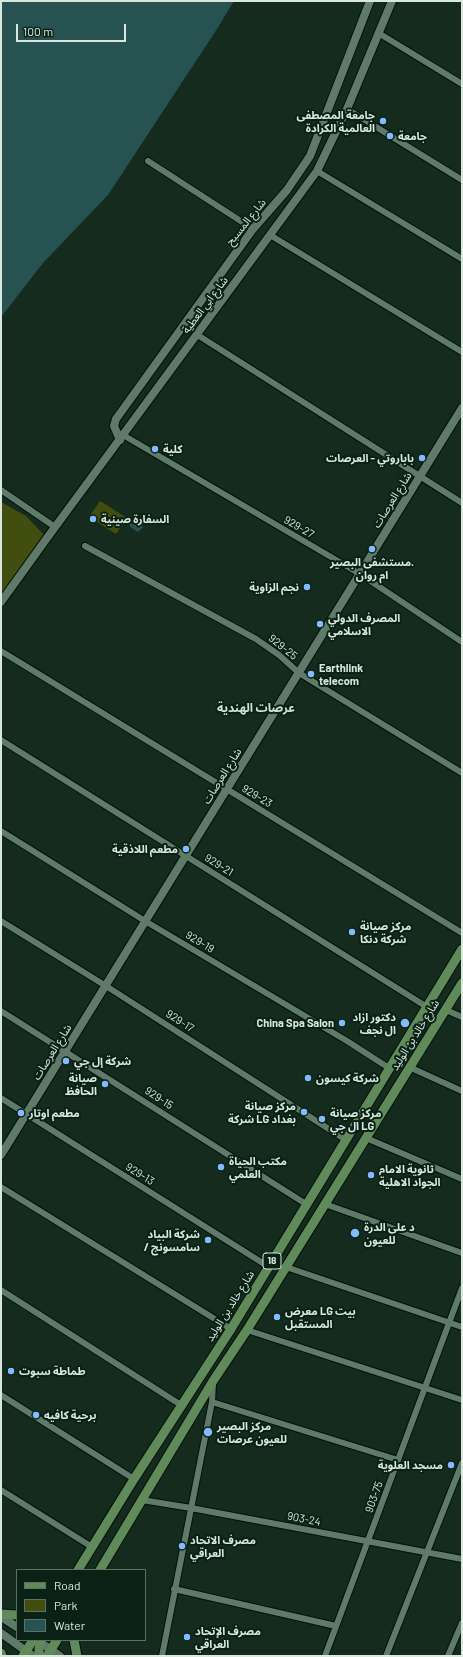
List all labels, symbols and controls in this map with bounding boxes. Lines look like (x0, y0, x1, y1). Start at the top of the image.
scale bar (18, 16, 128, 42)
text: 100 m (23, 24, 53, 38)
place label: جامعة المصطفى العالمية الكرادة (297, 108, 375, 134)
marker: جامعة المصطفى العالمية الكرادة (378, 116, 388, 126)
place label: جامعة (398, 129, 427, 143)
marker: جامعة (385, 131, 395, 141)
street label: شارع المسبح (223, 196, 269, 248)
street label: شارع ابي العطية (179, 274, 231, 336)
place label: كلية (163, 442, 182, 456)
marker: كلية (150, 444, 160, 454)
place label: باباروتي - العرصات (326, 451, 414, 465)
marker: باباروتي - العرصات (417, 453, 427, 463)
street label: شارع العرصات (370, 470, 414, 530)
place label: السفارة صينية (101, 512, 169, 526)
street label: 929-27 (282, 513, 316, 541)
marker: السفارة صينية (88, 514, 98, 524)
marker: مستشفى البصير. ام روان (367, 544, 377, 554)
place label: مستشفى البصير. ام روان (330, 555, 414, 581)
place label: نجم الزاوية (249, 580, 299, 594)
marker: نجم الزاوية (302, 582, 312, 592)
place label: المصرف الدولي الاسلامي (328, 611, 400, 637)
marker: المصرف الدولي الاسلامي (315, 619, 325, 629)
street label: 929-25 (266, 631, 300, 663)
place label: Earthlink telecom (319, 661, 363, 687)
marker: Earthlink telecom (306, 669, 316, 679)
district label: عرصات الهندية (217, 701, 295, 715)
street label: شارع العرصات (200, 746, 244, 806)
street label: 929-23 (239, 782, 275, 810)
place label: مطعم اللاذقية (112, 842, 178, 856)
marker: مطعم اللاذقية (181, 844, 191, 854)
street label: 929-21 (202, 851, 236, 879)
place label: مركز صيانة شركة دنكا (360, 919, 411, 945)
marker: مركز صيانة شركة دنكا (347, 927, 357, 937)
street label: 929-19 (183, 928, 217, 956)
street label: شارع خالد بن الوليد (388, 997, 442, 1073)
street label: 929-17 (164, 1007, 196, 1035)
place label: دكتور ازاد ال نجف (352, 1010, 396, 1036)
place label: China Spa Salon (257, 1016, 334, 1030)
marker: دكتور ازاد ال نجف (399, 1017, 411, 1029)
marker: China Spa Salon (337, 1018, 347, 1028)
street label: شارع العرصات (30, 1022, 74, 1082)
place label: شركة إل جي (74, 1054, 131, 1068)
marker: شركة إل جي (61, 1056, 71, 1066)
place label: صيانة الحافظ (65, 1071, 97, 1097)
place label: شركة كيسون (316, 1071, 379, 1085)
marker: شركة كيسون (303, 1073, 313, 1083)
marker: صيانة الحافظ (100, 1079, 110, 1089)
street label: 929-15 (142, 1084, 176, 1112)
place label: مركز صيانة شركة LG بغداد (228, 1099, 296, 1125)
place label: مطعم اوتار (29, 1106, 80, 1120)
place label: مركز صيانة ال جي LG (330, 1106, 381, 1132)
marker: مركز صيانة شركة LG بغداد (299, 1107, 309, 1117)
marker: مطعم اوتار (16, 1108, 26, 1118)
marker: مركز صيانة ال جي LG (317, 1114, 327, 1124)
place label: مكتب الحياة العلمي (229, 1154, 287, 1180)
street label: 929-13 (123, 1160, 157, 1188)
marker: مكتب الحياة العلمي (216, 1162, 226, 1172)
place label: ثانوية الامام الجواد الاهلية (379, 1162, 441, 1188)
marker: ثانوية الامام الجواد الاهلية (366, 1170, 376, 1180)
place label: د علي الدرة للعيون (364, 1220, 415, 1246)
place label: شركة البياد / سامسونج (144, 1227, 200, 1253)
marker: د علي الدرة للعيون (349, 1227, 361, 1239)
marker: شركة البياد / سامسونج (203, 1235, 213, 1245)
road number: 18 (263, 1253, 281, 1269)
street label: شارع خالد بن الوليد (203, 1268, 257, 1344)
place label: معرض LG بيت المستقبل (285, 1304, 356, 1330)
marker: معرض LG بيت المستقبل (272, 1312, 282, 1322)
place label: طماطة سبوت (19, 1364, 86, 1378)
marker: طماطة سبوت (6, 1366, 16, 1376)
place label: برحية كافيه (44, 1408, 96, 1422)
marker: برحية كافيه (31, 1410, 41, 1420)
place label: مركز البصير للعيون عرصات (217, 1419, 287, 1445)
marker: مركز البصير للعيون عرصات (202, 1426, 214, 1438)
place label: مسجد العلوية (378, 1458, 443, 1472)
marker: مسجد العلوية (446, 1460, 456, 1470)
street label: 903-75 (362, 1479, 386, 1515)
street label: 903-24 (286, 1509, 322, 1529)
place label: مصرف الاتحاد العراقي (190, 1533, 256, 1559)
marker: مصرف الاتحاد العراقي (177, 1541, 187, 1551)
legend (16, 1569, 146, 1641)
text: Road (54, 1578, 81, 1592)
text: Park (54, 1598, 78, 1612)
text: Water (54, 1618, 85, 1632)
place label: مصرف الإتحاد العراقي (195, 1624, 261, 1650)
marker: مصرف الإتحاد العراقي (182, 1632, 192, 1642)

